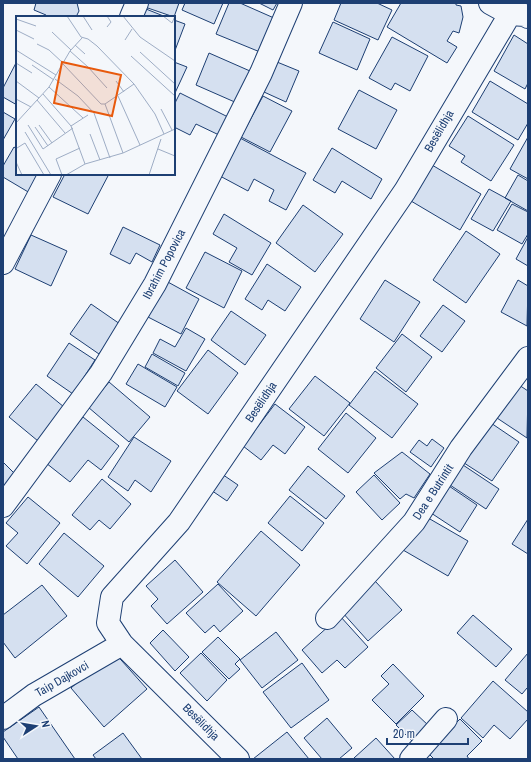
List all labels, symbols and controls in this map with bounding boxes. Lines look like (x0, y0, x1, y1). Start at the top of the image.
inset map (16, 16, 175, 175)
street label: Besëlidhja (421, 107, 458, 155)
street label: Ibrahim Popovica (139, 226, 189, 302)
street label: Besëlidhja (242, 378, 281, 426)
street label: Dea e Butrintit (409, 461, 457, 523)
street label: Taip Dajkovci (32, 657, 92, 701)
street label: Besëlidhja (179, 700, 223, 744)
north arrow (16, 706, 56, 746)
text: N (38, 719, 53, 729)
scale bar (387, 720, 468, 746)
text: 20 m (393, 726, 415, 742)

